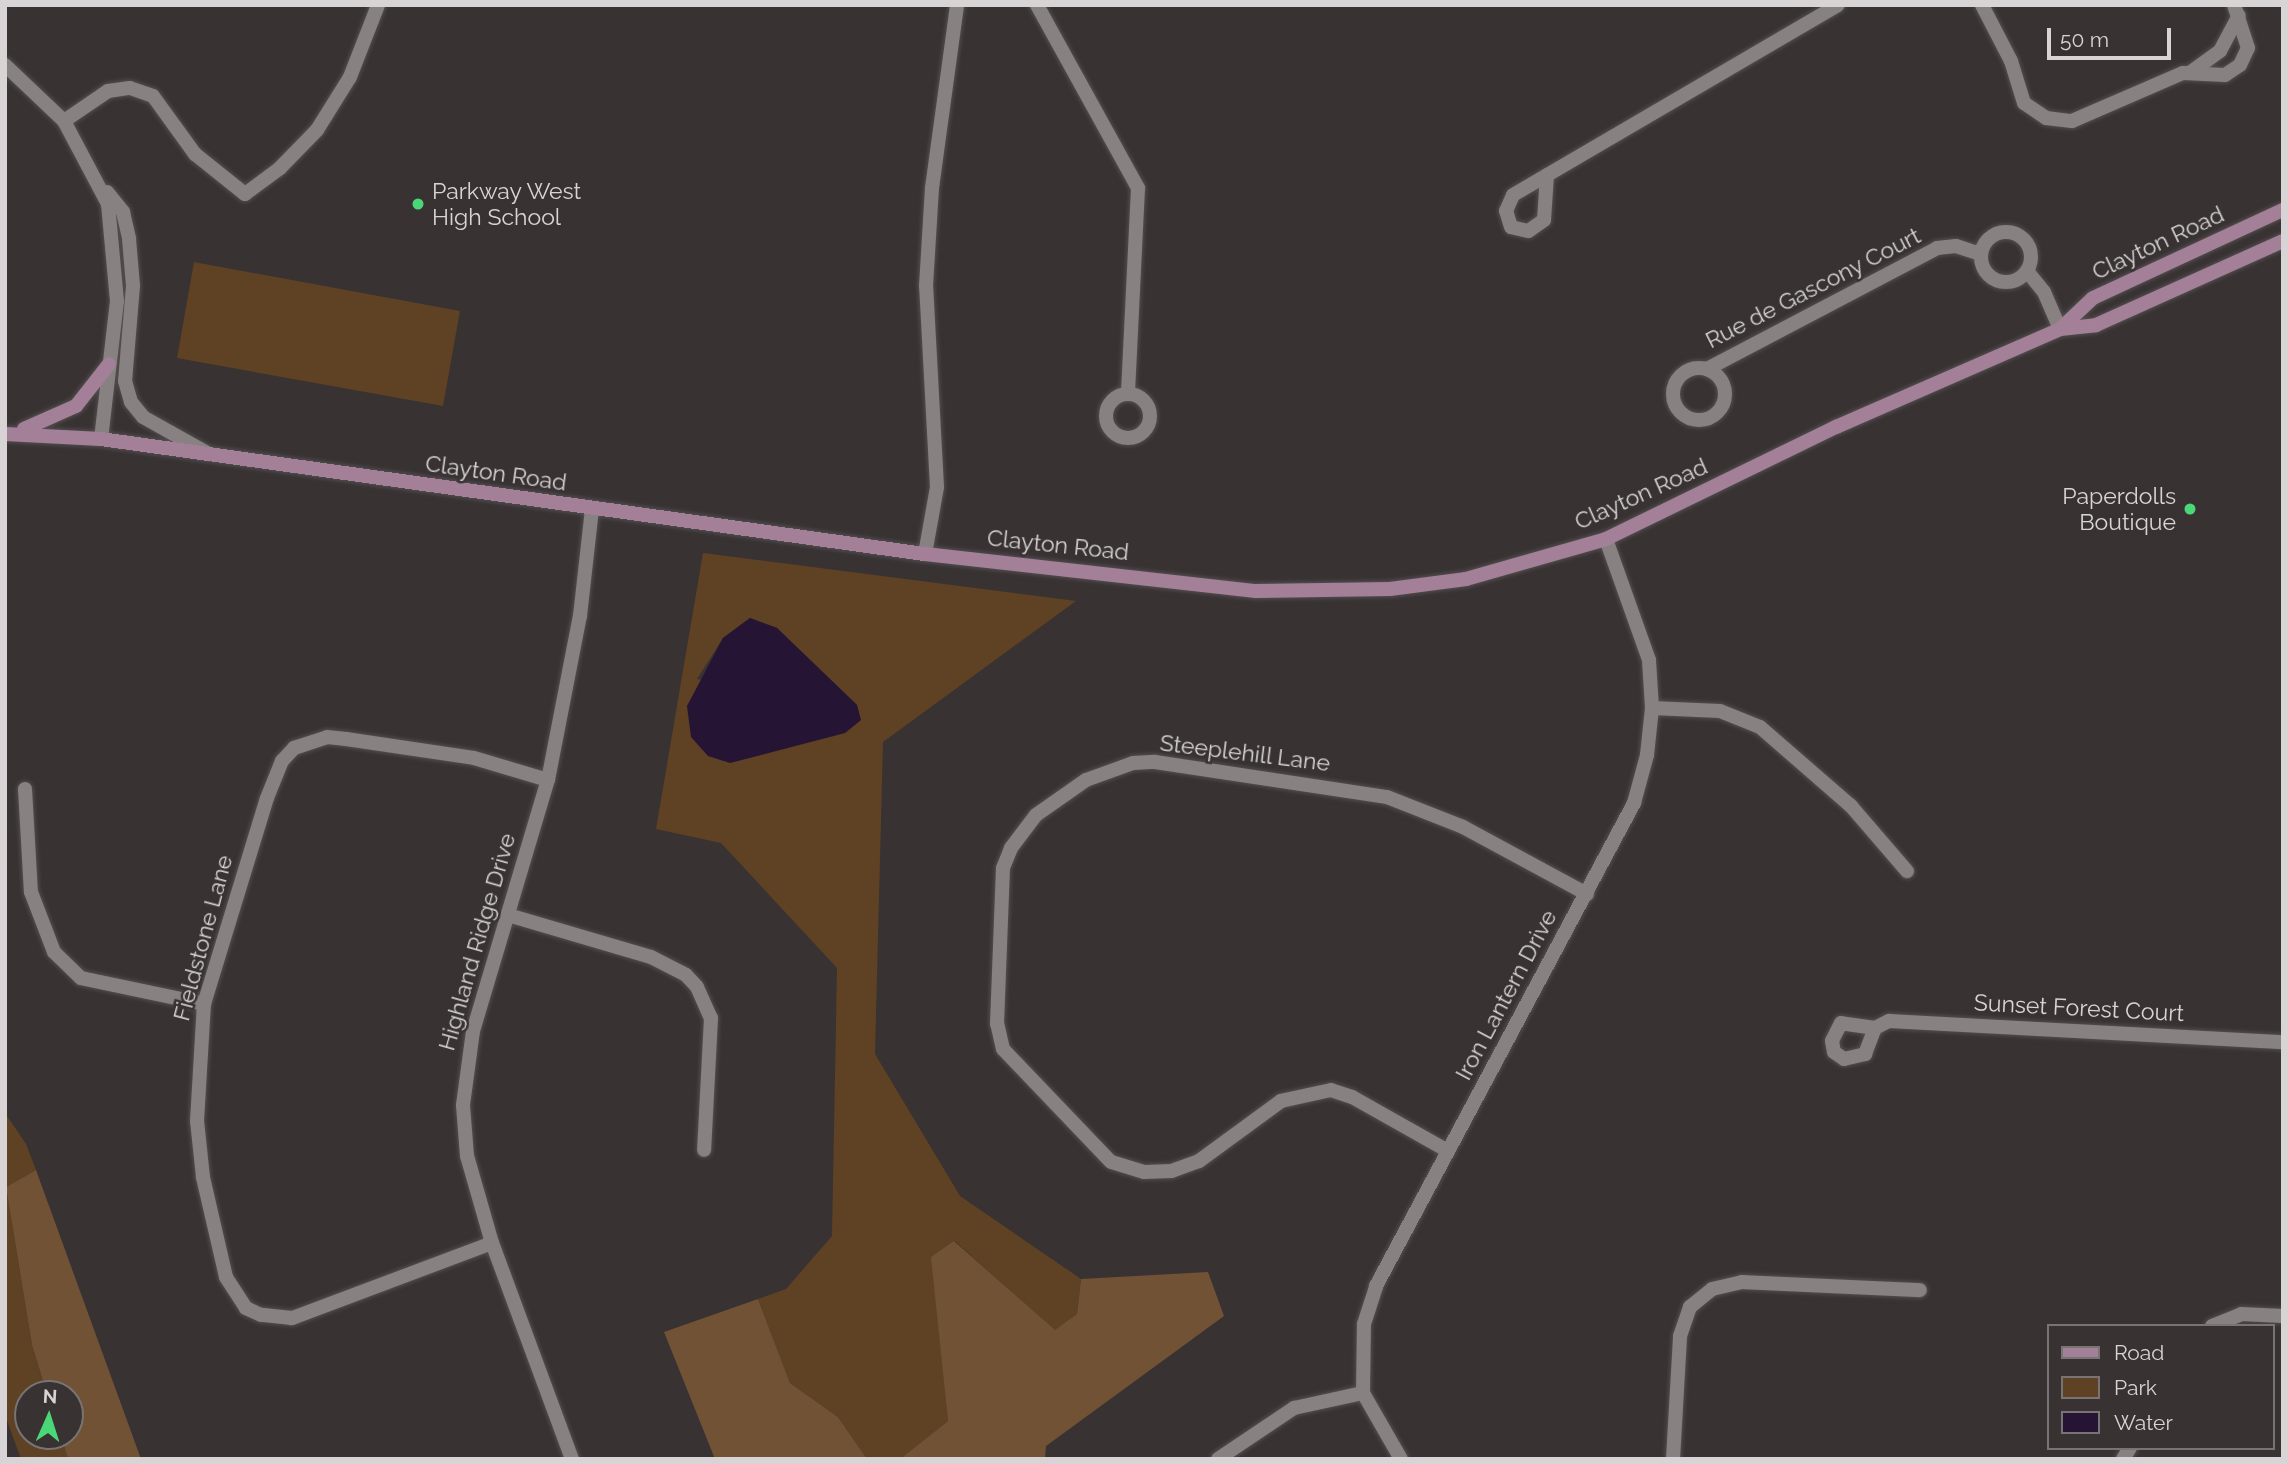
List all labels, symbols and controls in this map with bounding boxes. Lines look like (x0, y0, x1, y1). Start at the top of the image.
scale bar (2050, 14, 2174, 58)
text: 50 m (2060, 27, 2109, 52)
place label: Parkway West High School (432, 177, 583, 231)
marker: Parkway West High School (410, 196, 426, 212)
street label: Clayton Road (2088, 200, 2228, 286)
street label: Rue de Gascony Court (1701, 222, 1925, 354)
street label: Clayton Road (424, 449, 568, 497)
street label: Clayton Road (1570, 452, 1712, 536)
place label: Paperdolls Boutique (2062, 482, 2176, 536)
marker: Paperdolls Boutique (2182, 501, 2198, 517)
street label: Clayton Road (986, 524, 1130, 566)
street label: Steeplehill Lane (1158, 729, 1332, 777)
street label: Highland Ridge Drive (433, 830, 521, 1054)
street label: Fieldstone Lane (168, 852, 238, 1024)
street label: Iron Lantern Drive (1449, 905, 1563, 1085)
street label: Sunset Forest Court (1973, 989, 2185, 1027)
legend (2046, 1324, 2274, 1450)
text: Road (2114, 1340, 2164, 1365)
text: Park (2114, 1375, 2157, 1400)
north arrow (14, 1380, 84, 1450)
text: N (42, 1385, 58, 1407)
text: Water (2114, 1410, 2173, 1435)

